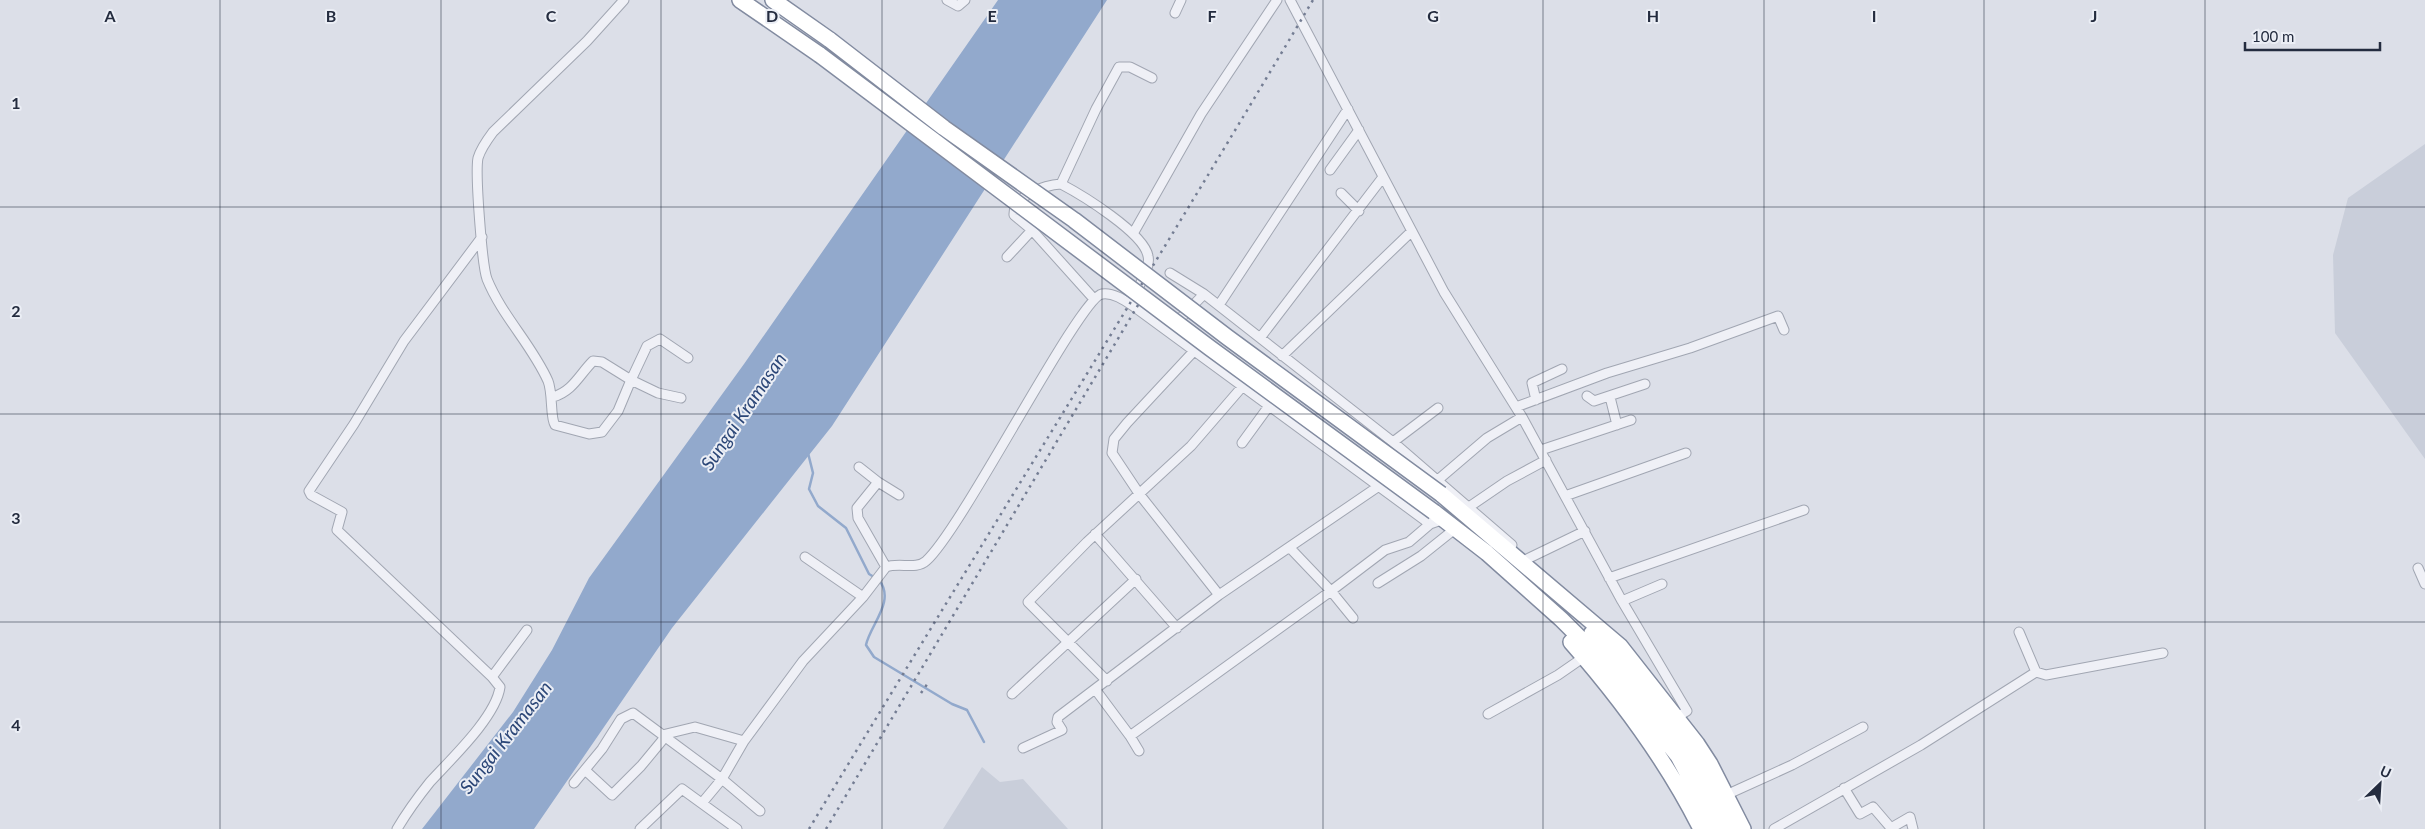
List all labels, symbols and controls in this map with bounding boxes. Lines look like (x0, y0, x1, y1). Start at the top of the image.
text: A (103, 6, 116, 25)
text: B (326, 6, 336, 25)
text: C (546, 6, 557, 25)
text: D (766, 6, 778, 25)
text: E (987, 6, 997, 25)
text: F (1207, 6, 1217, 25)
text: G (1427, 6, 1439, 25)
text: H (1647, 6, 1659, 25)
text: I (1872, 6, 1876, 25)
text: J (2091, 6, 2097, 25)
scale bar (2245, 20, 2380, 52)
text: 100 m (2252, 27, 2294, 45)
text: 1 (11, 93, 21, 112)
text: 2 (11, 301, 21, 320)
water label: Sungai Kramasan (695, 348, 791, 474)
text: 3 (11, 508, 21, 527)
water label: Sungai Kramasan (454, 676, 556, 798)
text: 4 (11, 715, 21, 734)
north arrow (2355, 759, 2405, 809)
text: U (2377, 762, 2394, 782)

